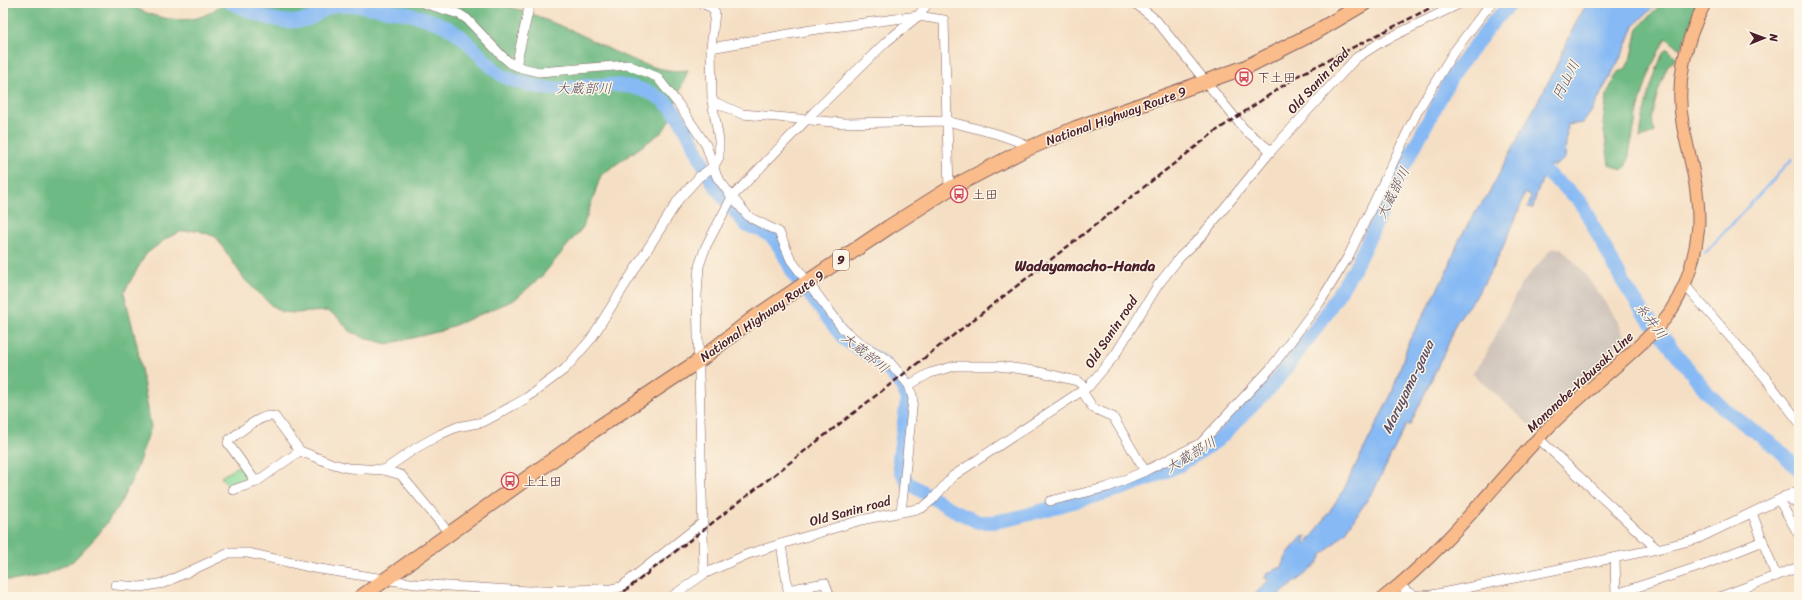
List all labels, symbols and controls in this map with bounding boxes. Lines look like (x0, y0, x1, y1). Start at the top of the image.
north arrow (1744, 18, 1784, 58)
text: N (1764, 33, 1783, 42)
street label: Old Sanin road (1281, 42, 1356, 119)
water label: 円山川 (1545, 56, 1587, 104)
place label: 下土田 (1257, 66, 1296, 89)
bus stop icon: 下土田 (1234, 67, 1254, 87)
water label: 大蔵部川 (556, 76, 612, 101)
street label: National Highway Route 9 (1042, 80, 1190, 152)
water label: 大蔵部川 (1369, 162, 1417, 224)
place label: 土田 (972, 183, 998, 206)
bus stop icon: 土田 (949, 184, 969, 204)
road number: 9 (833, 250, 849, 270)
district label: Wadayamacho-Handa (1015, 253, 1156, 279)
street label: National Highway Route 9 (695, 264, 829, 368)
street label: Old Sanin road (1078, 290, 1144, 373)
water label: 糸井川 (1628, 297, 1674, 345)
water label: 大蔵部川 (835, 326, 895, 380)
street label: Mononobe-Yabusaki Line (1521, 326, 1639, 438)
water label: Maruyama-gawa (1375, 334, 1442, 438)
water label: 大蔵部川 (1161, 430, 1221, 480)
place label: 上土田 (523, 470, 562, 493)
bus stop icon: 上土田 (500, 471, 520, 491)
street label: Old Sanin road (807, 489, 894, 533)

